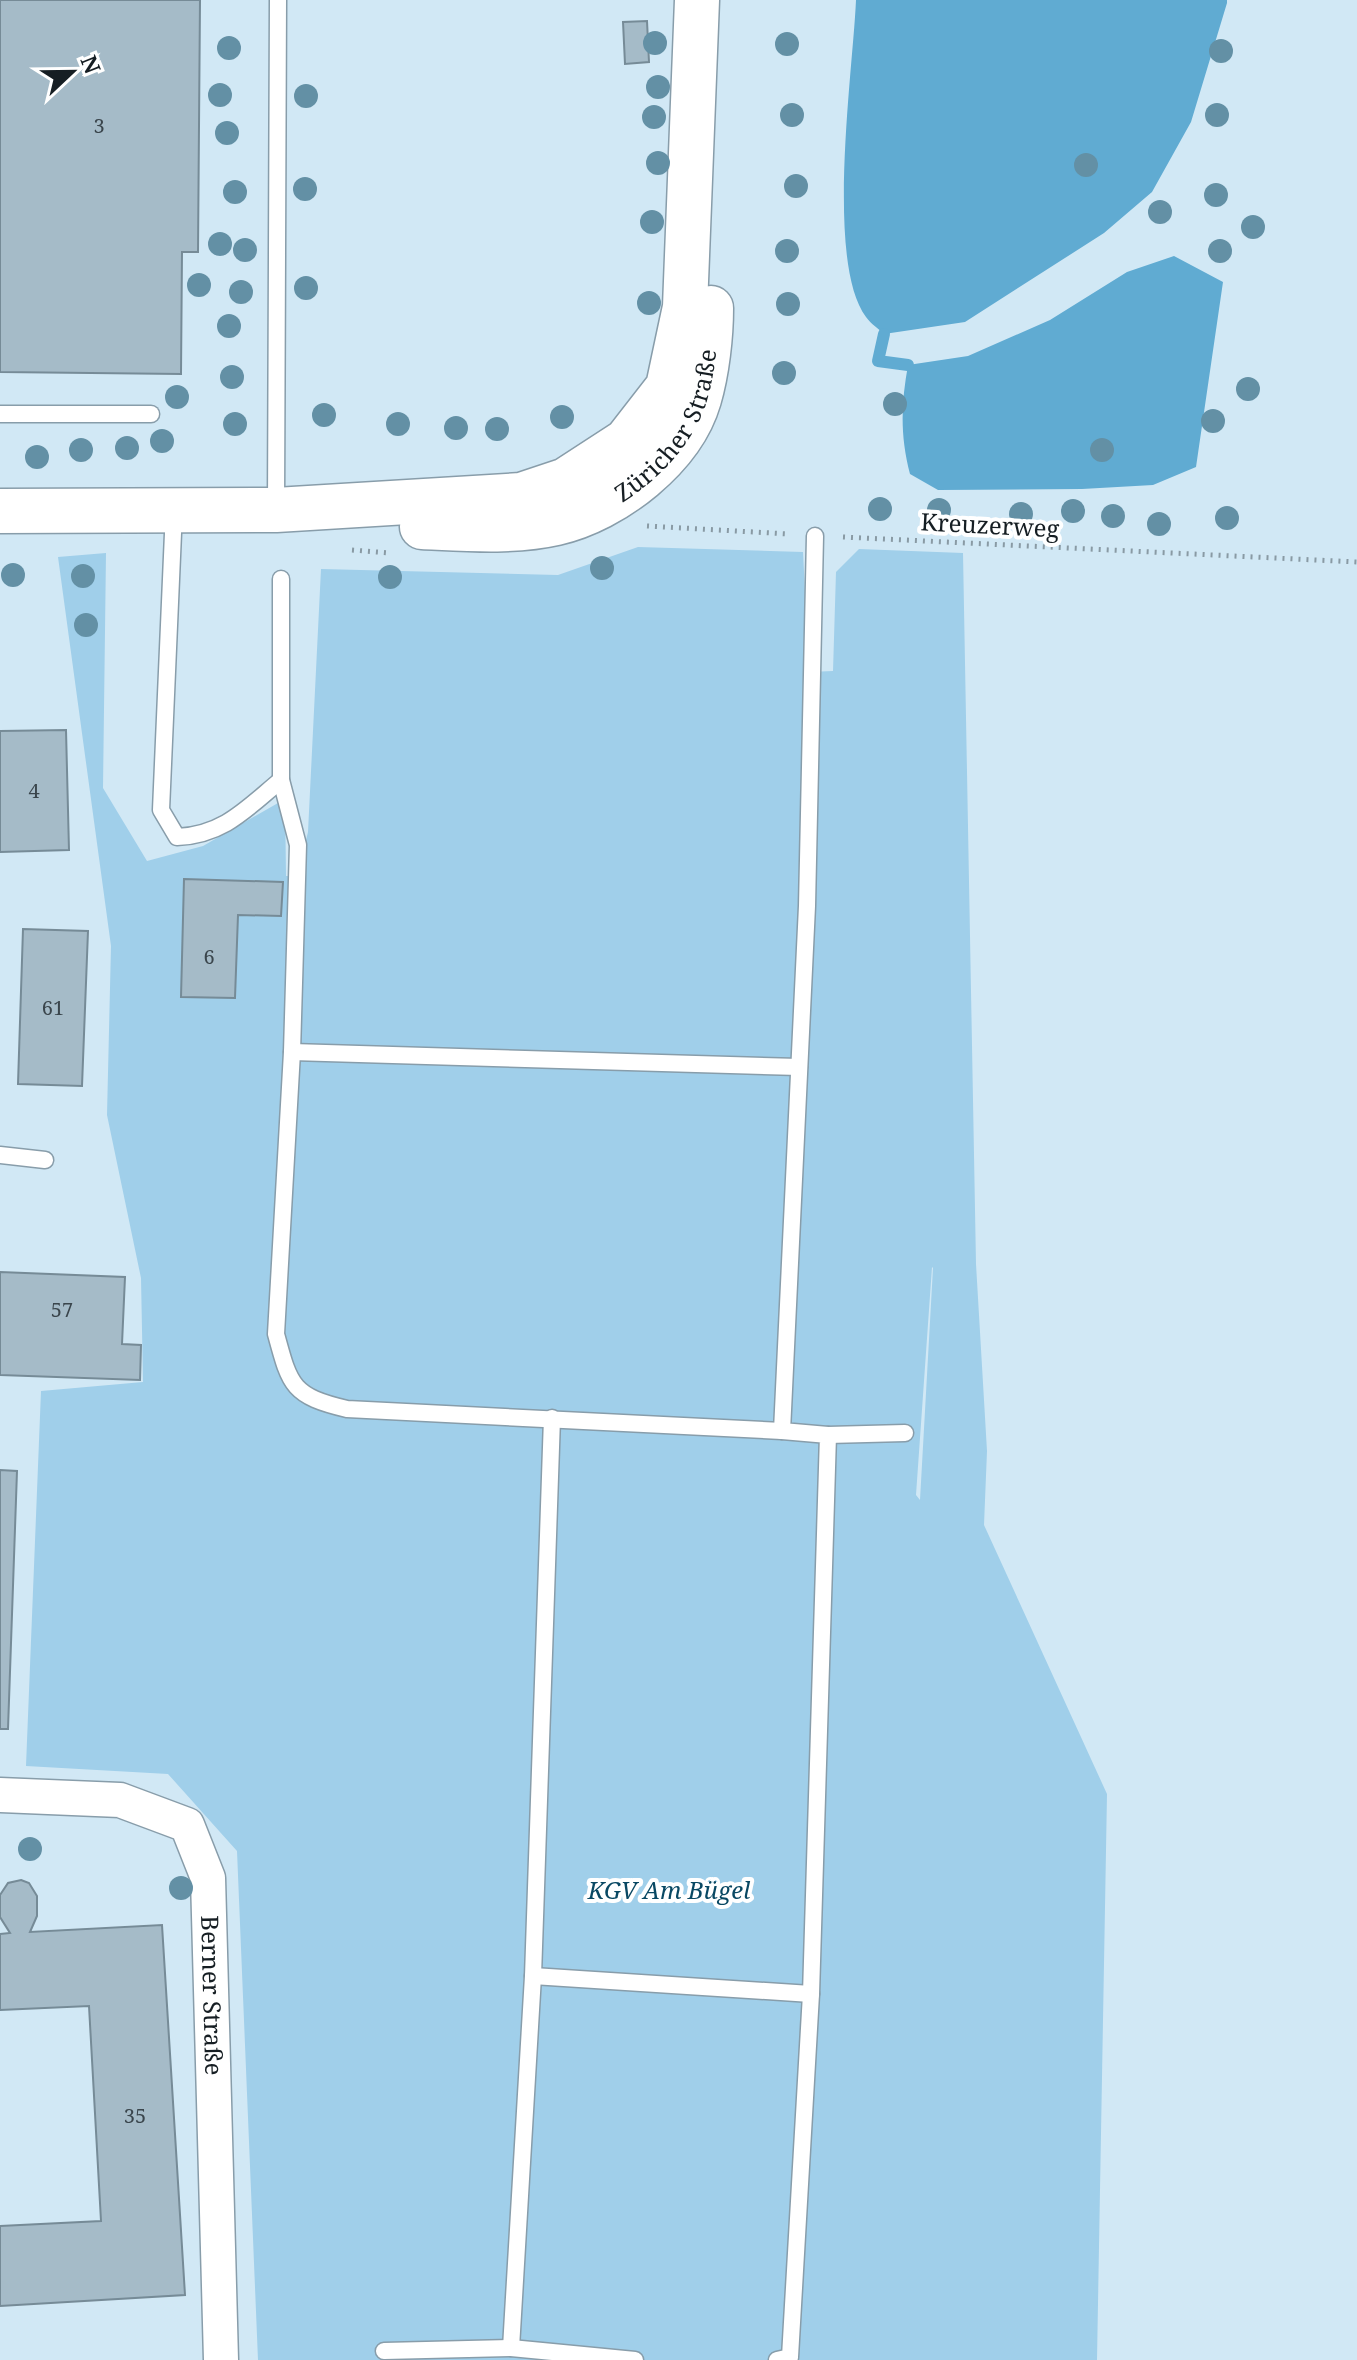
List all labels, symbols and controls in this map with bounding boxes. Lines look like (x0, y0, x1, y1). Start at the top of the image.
north arrow (32, 32, 112, 112)
text: N (74, 50, 109, 78)
house number: 3 (93, 112, 105, 139)
street label: Züricher Straße (608, 347, 723, 509)
street label: Kreuzerweg (920, 504, 1060, 545)
house number: 4 (28, 777, 40, 804)
house number: 6 (203, 943, 215, 970)
house number: 61 (42, 994, 64, 1021)
house number: 57 (51, 1296, 73, 1323)
park label: KGV Am Bügel (587, 1873, 751, 1906)
street label: Berner Straße (194, 1915, 231, 2076)
house number: 35 (124, 2102, 146, 2129)

